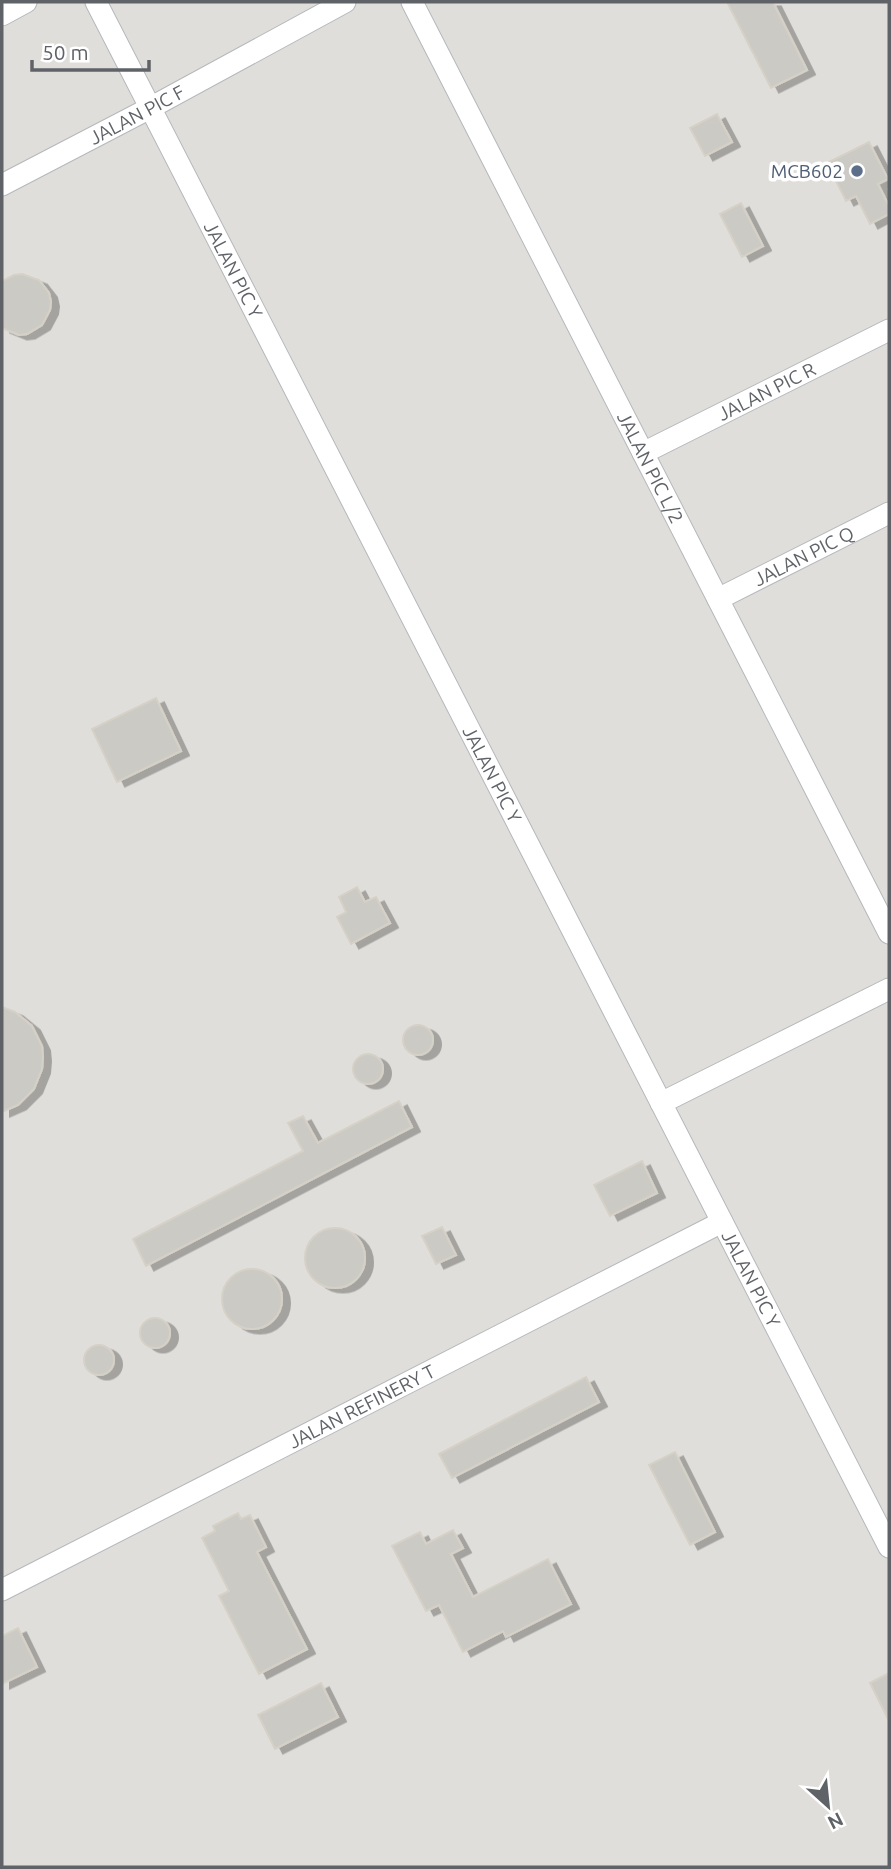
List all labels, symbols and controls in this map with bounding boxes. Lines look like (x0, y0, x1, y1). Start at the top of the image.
scale bar (32, 28, 149, 72)
text: 50 m (42, 40, 89, 64)
street label: JALAN PIC F (85, 80, 188, 149)
place label: MCB602 (771, 160, 843, 182)
marker: MCB602 (849, 163, 865, 179)
street label: JALAN PIC Y (200, 218, 267, 322)
street label: JALAN PIC R (714, 358, 819, 425)
street label: JALAN PIC L/2 (613, 408, 688, 527)
street label: JALAN PIC Q (750, 522, 857, 590)
street label: JALAN PIC Y (458, 722, 526, 826)
street label: JALAN PIC Y (717, 1227, 785, 1331)
street label: JALAN REFINERY T (285, 1359, 439, 1453)
north arrow (793, 1771, 863, 1841)
text: N (824, 1808, 847, 1834)

